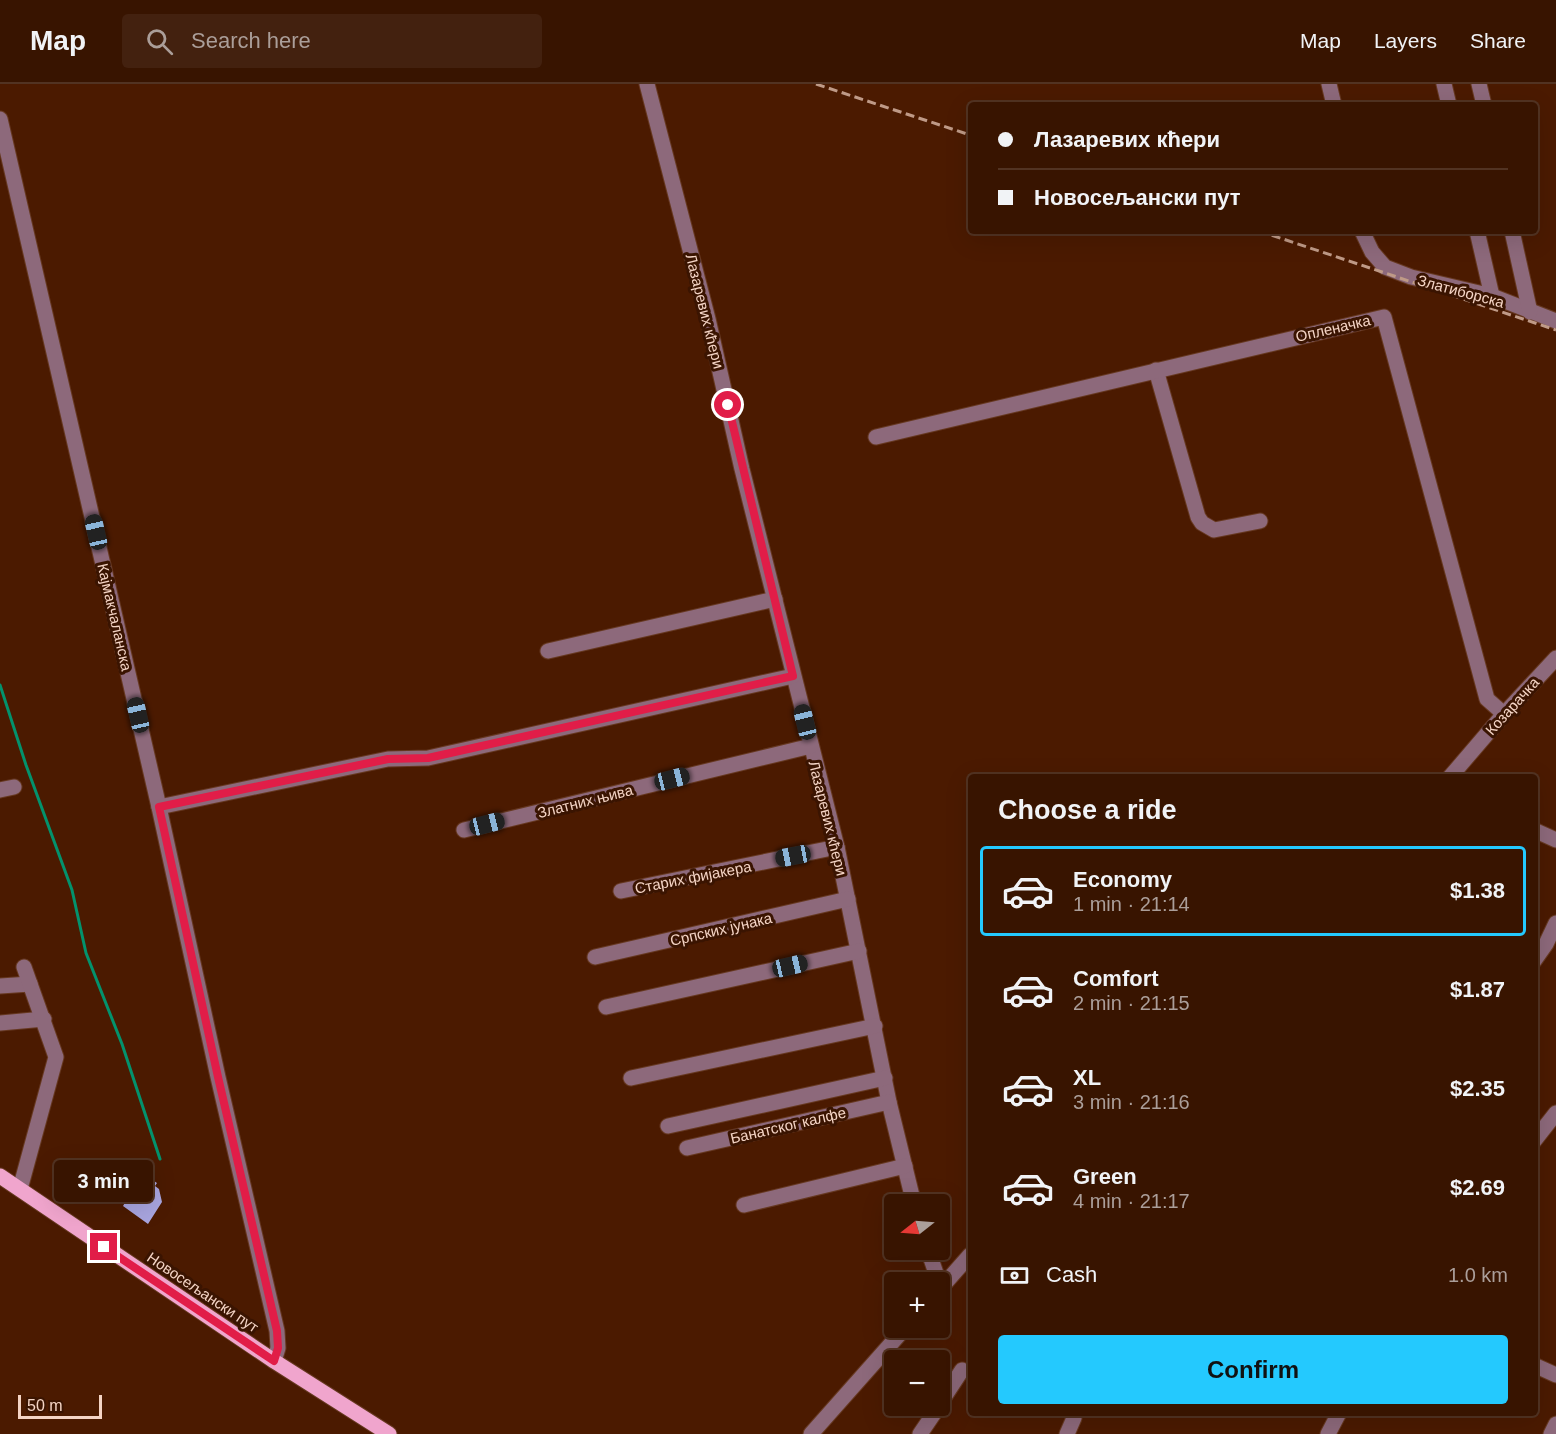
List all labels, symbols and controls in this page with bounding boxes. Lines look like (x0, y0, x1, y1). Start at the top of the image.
search box (122, 14, 542, 68)
text: Map (30, 25, 86, 56)
icon: search (143, 25, 176, 58)
text: Search here (191, 28, 311, 53)
text: Map (1300, 29, 1341, 52)
text: Layers (1374, 29, 1437, 52)
text: Share (1470, 29, 1526, 52)
text: Лазаревих кћери (1034, 127, 1220, 152)
text: Новосељански пут (1034, 185, 1240, 210)
street label: Лазаревих кћери (682, 252, 728, 370)
street label: Златиборска (1416, 271, 1507, 311)
street label: Опленачка (1294, 311, 1373, 345)
route start (714, 391, 741, 418)
car (83, 512, 109, 552)
street label: Кајмакчаланска (94, 562, 136, 673)
street label: Козарачка (1482, 673, 1543, 738)
car (125, 695, 151, 735)
car (792, 702, 818, 742)
street label: Лазаревих кћери (805, 759, 851, 877)
car (652, 766, 692, 792)
street label: Златних њива (536, 781, 635, 821)
text: Choose a ride (998, 795, 1177, 825)
car (467, 811, 507, 837)
car (774, 844, 812, 868)
street label: Старих фијакера (633, 857, 753, 897)
icon: car (1001, 864, 1055, 918)
text: Economy (1073, 867, 1172, 892)
text: $1.38 (1450, 878, 1505, 903)
text: 1 min · 21:14 (1073, 893, 1190, 915)
street label: Српских јунака (668, 909, 774, 949)
car (770, 953, 810, 979)
icon: car (1001, 963, 1055, 1017)
text: Comfort (1073, 966, 1159, 991)
text: $1.87 (1450, 977, 1505, 1002)
text: 2 min · 21:15 (1073, 992, 1190, 1014)
icon: car (1001, 1062, 1055, 1116)
text: XL (1073, 1065, 1101, 1090)
text: $2.35 (1450, 1076, 1505, 1101)
text: 3 min · 21:16 (1073, 1091, 1190, 1113)
street label: Банатског калфе (729, 1103, 847, 1147)
callout: 3 min (54, 1160, 154, 1202)
icon: car (1001, 1161, 1055, 1215)
text: Green (1073, 1164, 1137, 1189)
text: 3 min (77, 1170, 130, 1192)
text: $2.69 (1450, 1175, 1505, 1200)
text: 4 min · 21:17 (1073, 1190, 1190, 1212)
north arrow (884, 1194, 950, 1260)
map controls (884, 1194, 950, 1416)
route end (90, 1233, 117, 1260)
street label: Новосељански пут (144, 1248, 262, 1336)
icon: cash (998, 1259, 1031, 1292)
text: Cash (1046, 1262, 1097, 1287)
text: 1.0 km (1448, 1264, 1508, 1286)
button: + (884, 1272, 950, 1338)
button: Confirm (998, 1335, 1508, 1404)
button: − (884, 1350, 950, 1416)
scale bar (18, 1392, 102, 1420)
text: 50 m (27, 1397, 63, 1414)

